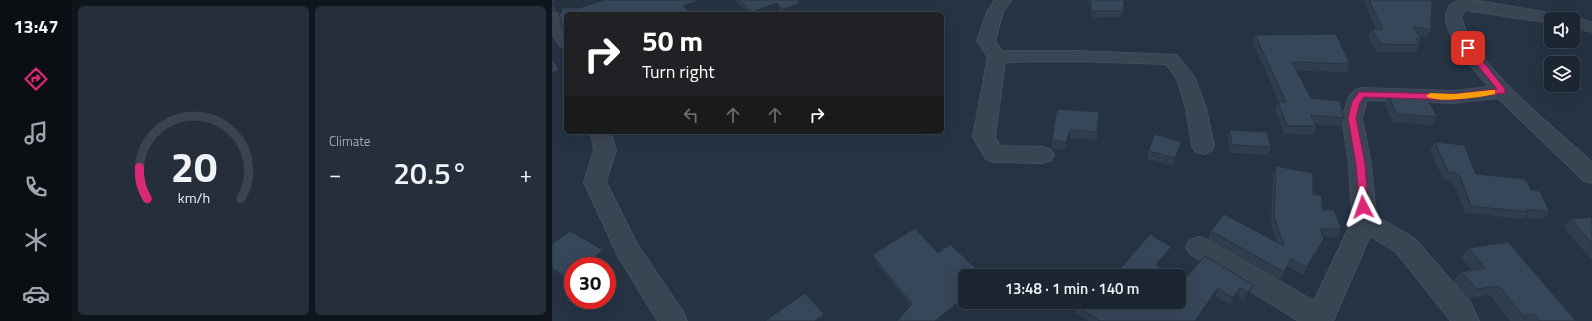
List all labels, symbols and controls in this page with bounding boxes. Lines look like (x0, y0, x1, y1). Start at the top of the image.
map controls (1544, 12, 1580, 92)
button: sound (1544, 12, 1580, 48)
text: 13:47 (14, 13, 58, 40)
text: 50 m (642, 19, 703, 62)
icon: right (576, 28, 628, 80)
pin (1451, 31, 1485, 65)
icon: arrive (1457, 37, 1479, 59)
button: layers (1544, 56, 1580, 92)
text: Turn right (642, 58, 715, 85)
icon: directions (22, 65, 50, 93)
icon: left (680, 104, 702, 126)
icon: ahead (722, 104, 744, 126)
icon: ahead (764, 104, 786, 126)
icon: right (806, 104, 828, 126)
icon: music (22, 119, 50, 147)
text: Climate (329, 131, 370, 151)
text: 20 (170, 134, 217, 197)
text: 20.5° (393, 150, 468, 196)
text: − (329, 157, 341, 191)
text: + (520, 157, 532, 191)
icon: phone (22, 173, 50, 201)
text: km/h (177, 186, 210, 208)
position arrow (1342, 186, 1384, 228)
icon: climate (22, 226, 50, 254)
speed limit sign: 30 (564, 257, 616, 309)
text: 13:48 · 1 min · 140 m (1005, 277, 1139, 300)
icon: car (22, 280, 50, 308)

